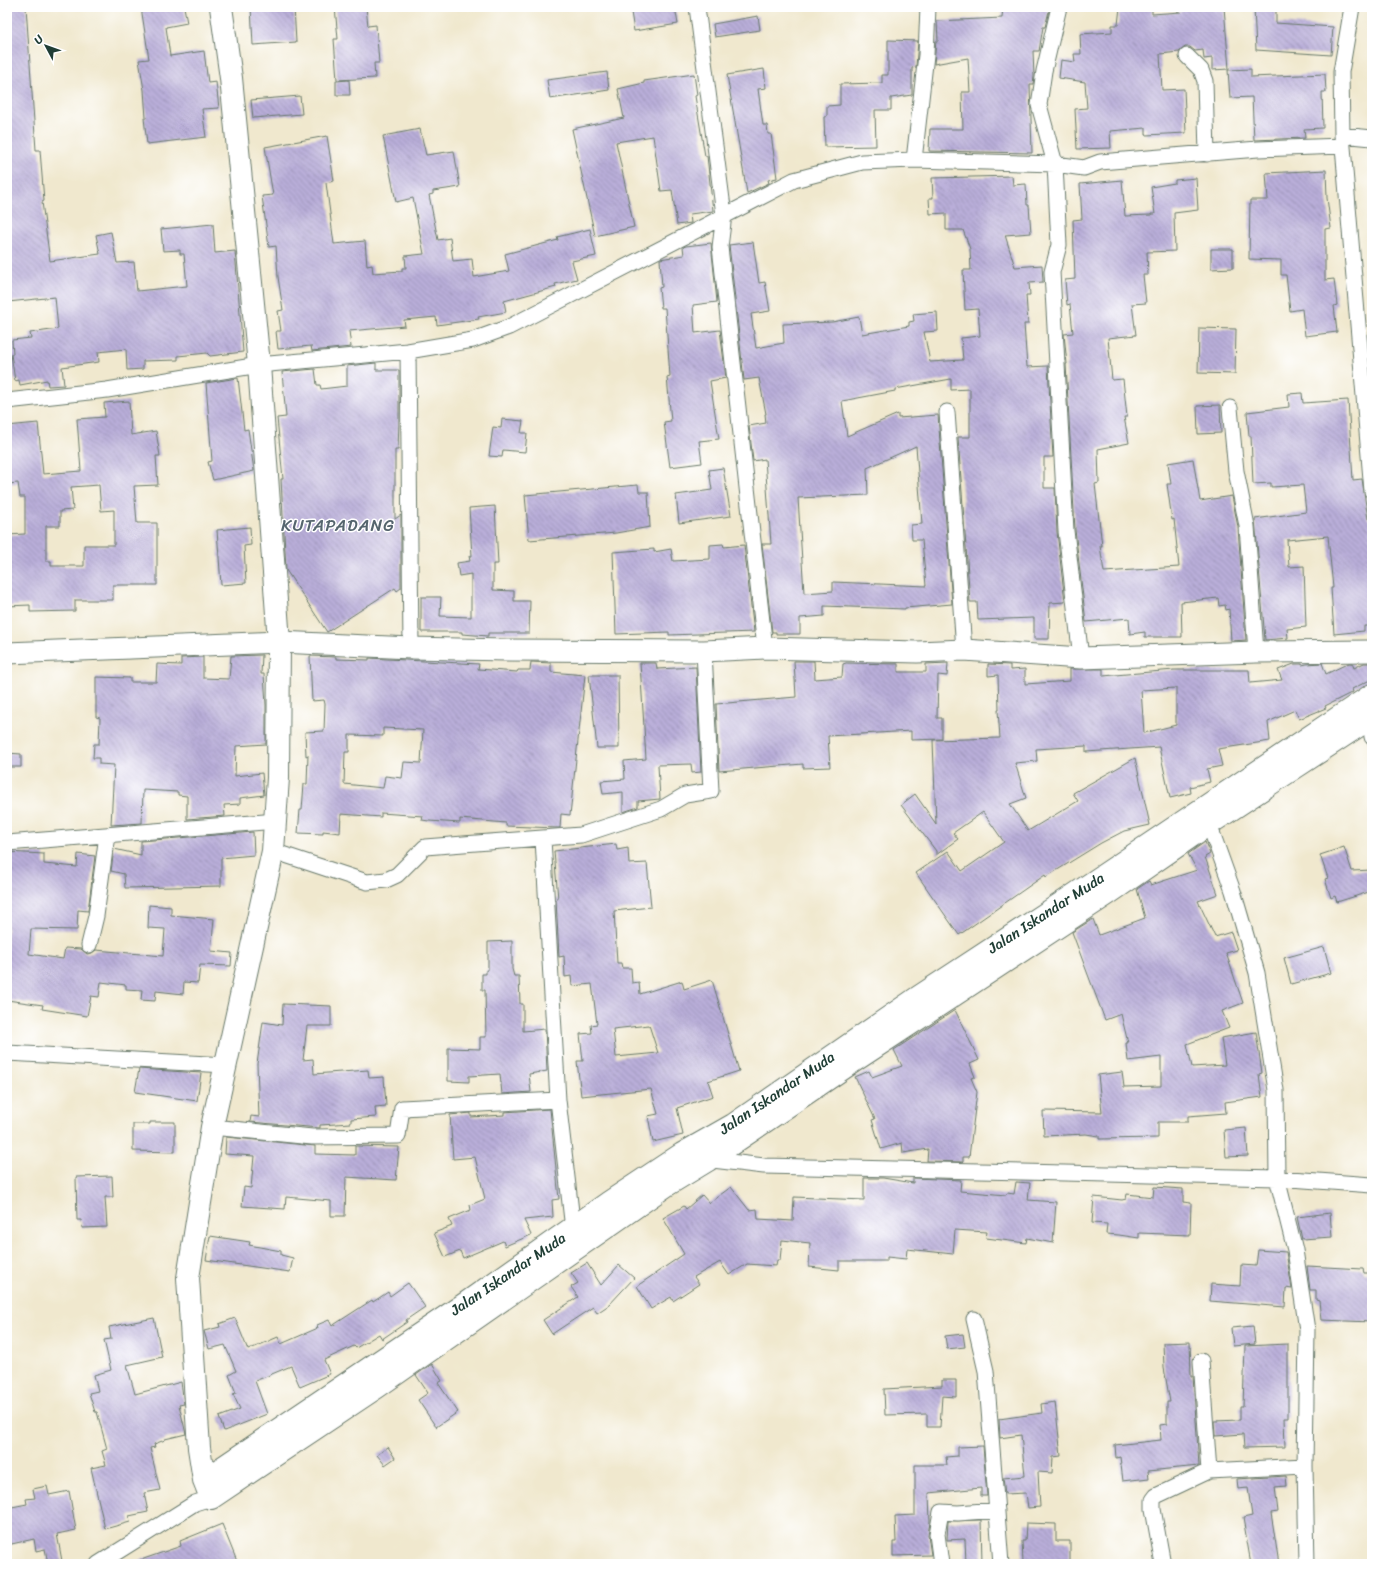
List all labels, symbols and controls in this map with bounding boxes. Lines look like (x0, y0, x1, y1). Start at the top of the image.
north arrow (26, 26, 66, 66)
text: U (29, 30, 49, 49)
district label: KUTAPADANG (281, 510, 395, 540)
street label: Jalan Iskandar Muda (981, 865, 1110, 961)
street label: Jalan Iskandar Muda (713, 1044, 841, 1142)
street label: Jalan Iskandar Muda (444, 1225, 572, 1323)

